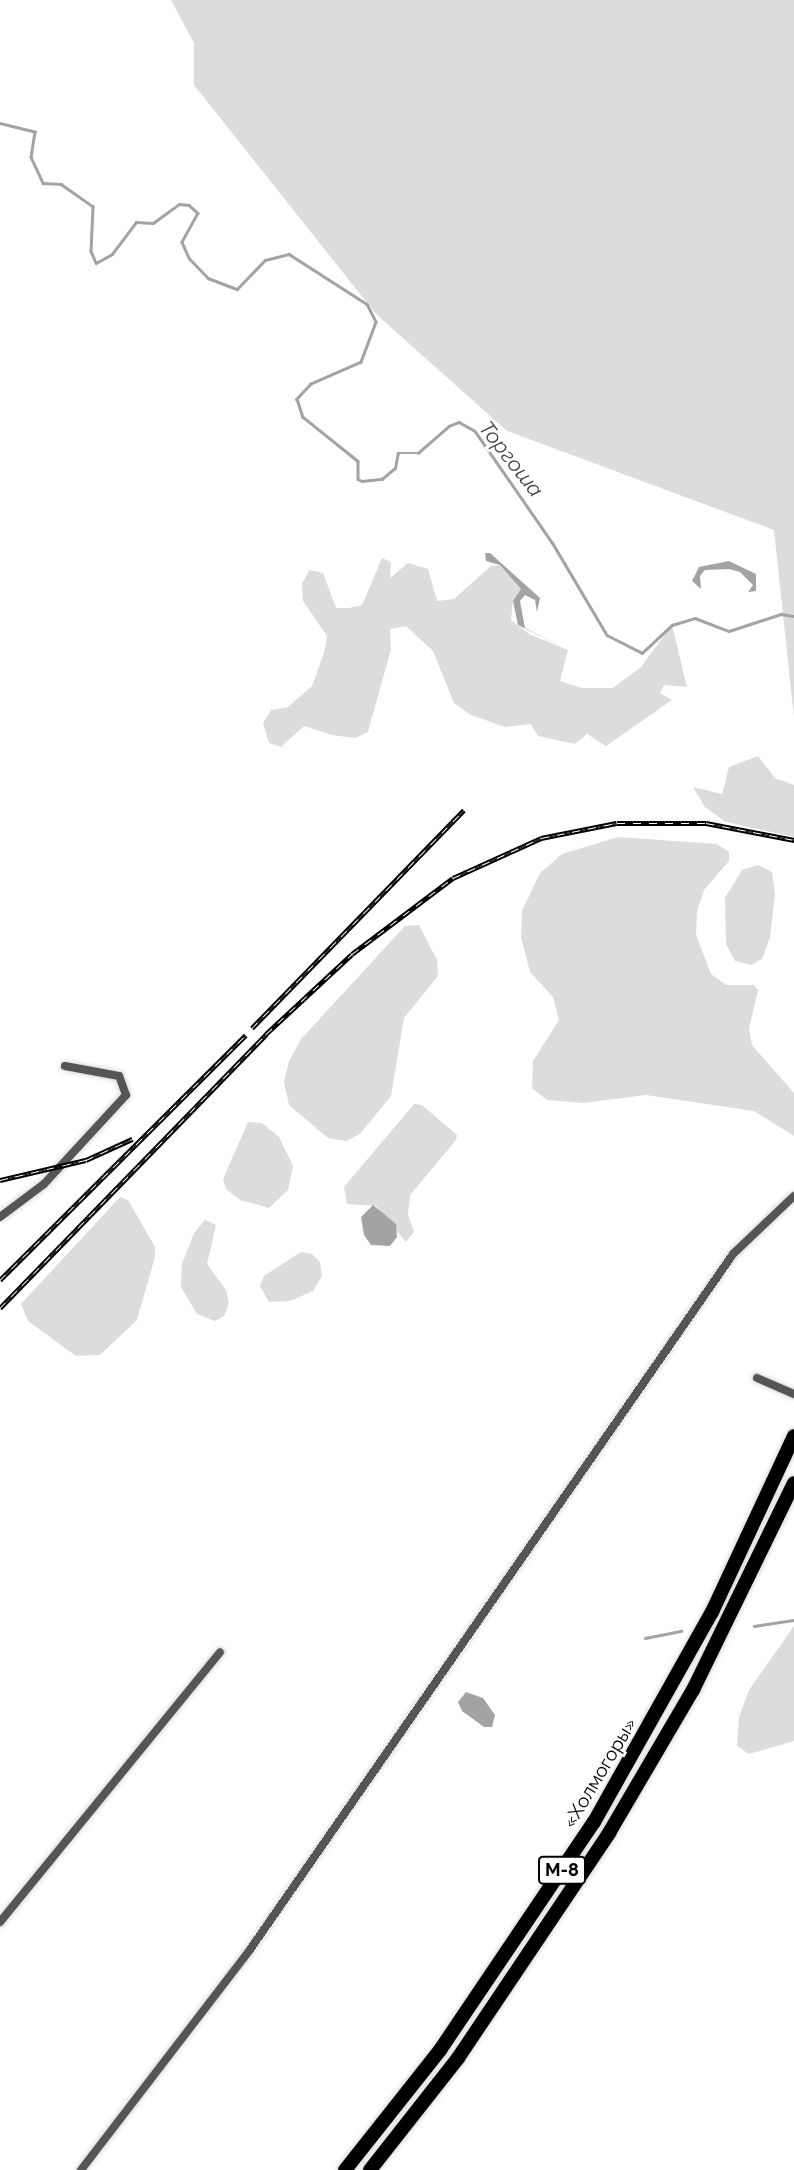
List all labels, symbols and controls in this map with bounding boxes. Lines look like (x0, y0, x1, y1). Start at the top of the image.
water label: Торгоша (474, 416, 548, 502)
street label: «Холмогоры» (558, 1714, 642, 1832)
road number: М-8 (538, 1856, 586, 1884)

